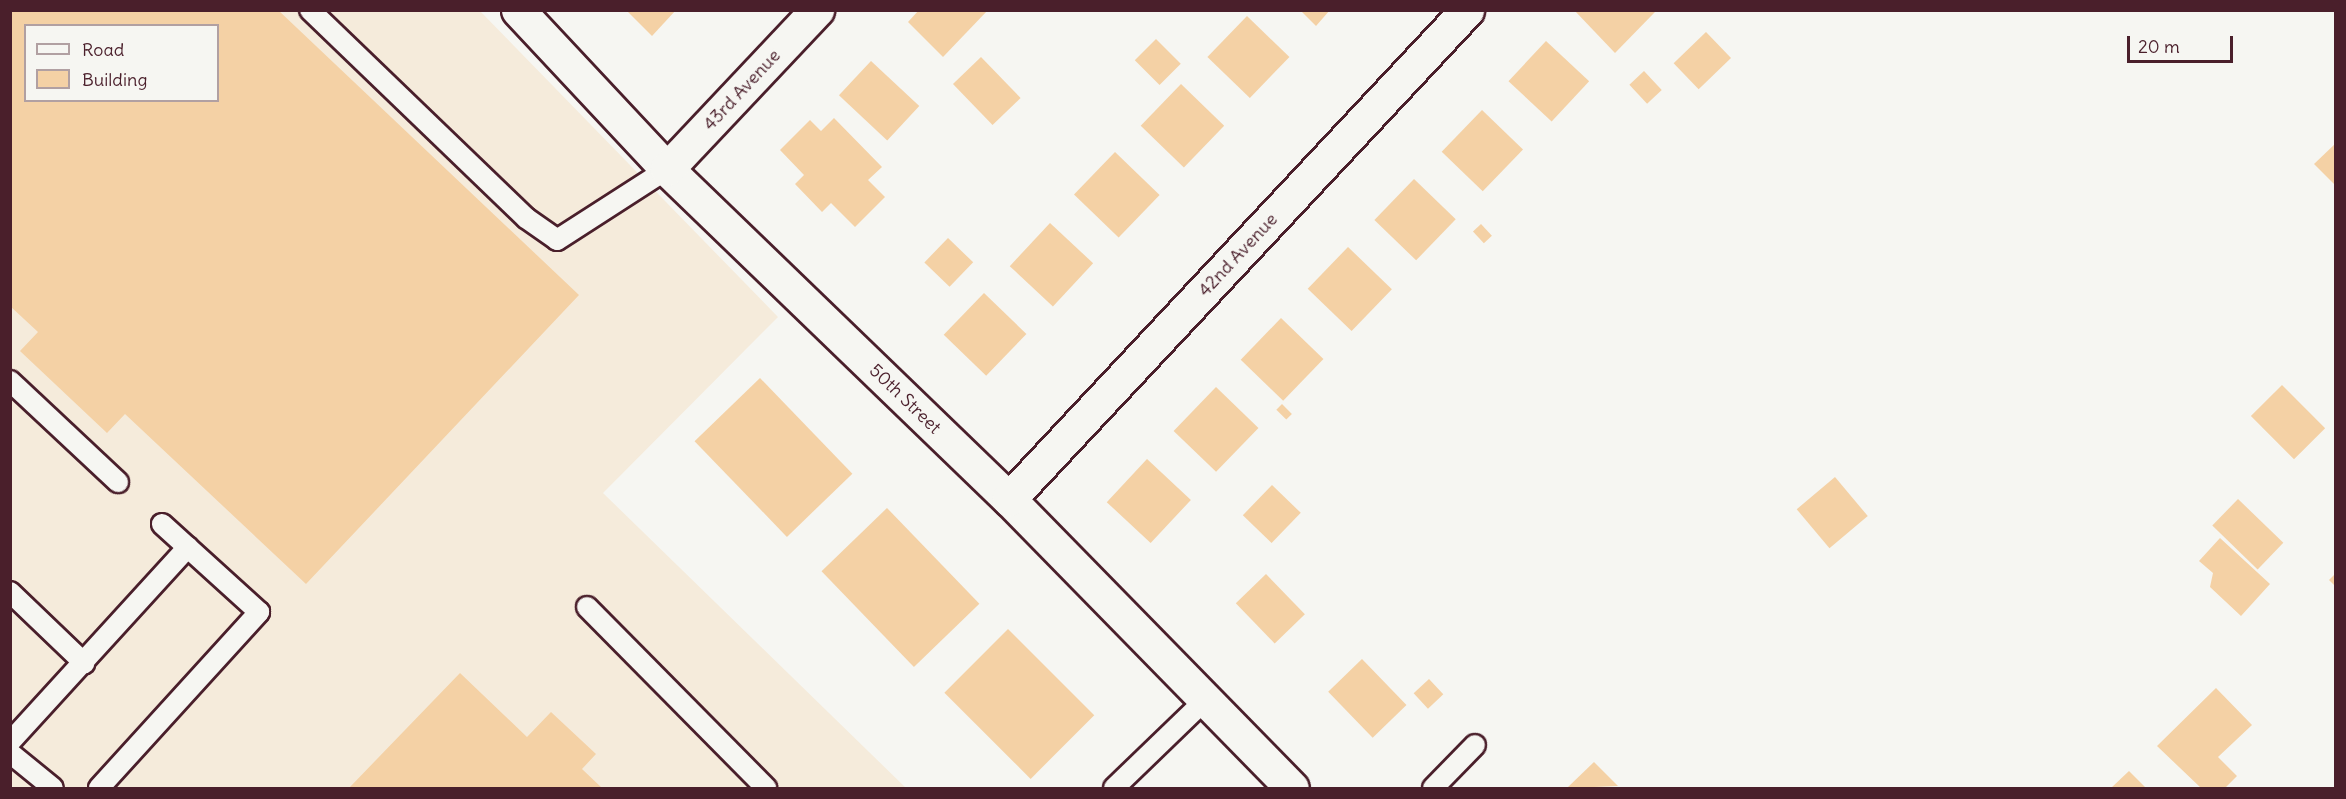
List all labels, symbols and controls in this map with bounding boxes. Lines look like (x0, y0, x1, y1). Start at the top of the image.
legend (24, 24, 219, 102)
scale bar (2130, 24, 2236, 62)
text: 20 m (2138, 35, 2180, 58)
text: Road (82, 38, 124, 61)
street label: 43rd Avenue (699, 45, 785, 135)
text: Building (82, 68, 147, 91)
street label: 42nd Avenue (1194, 209, 1282, 301)
street label: 50th Street (865, 360, 945, 438)

